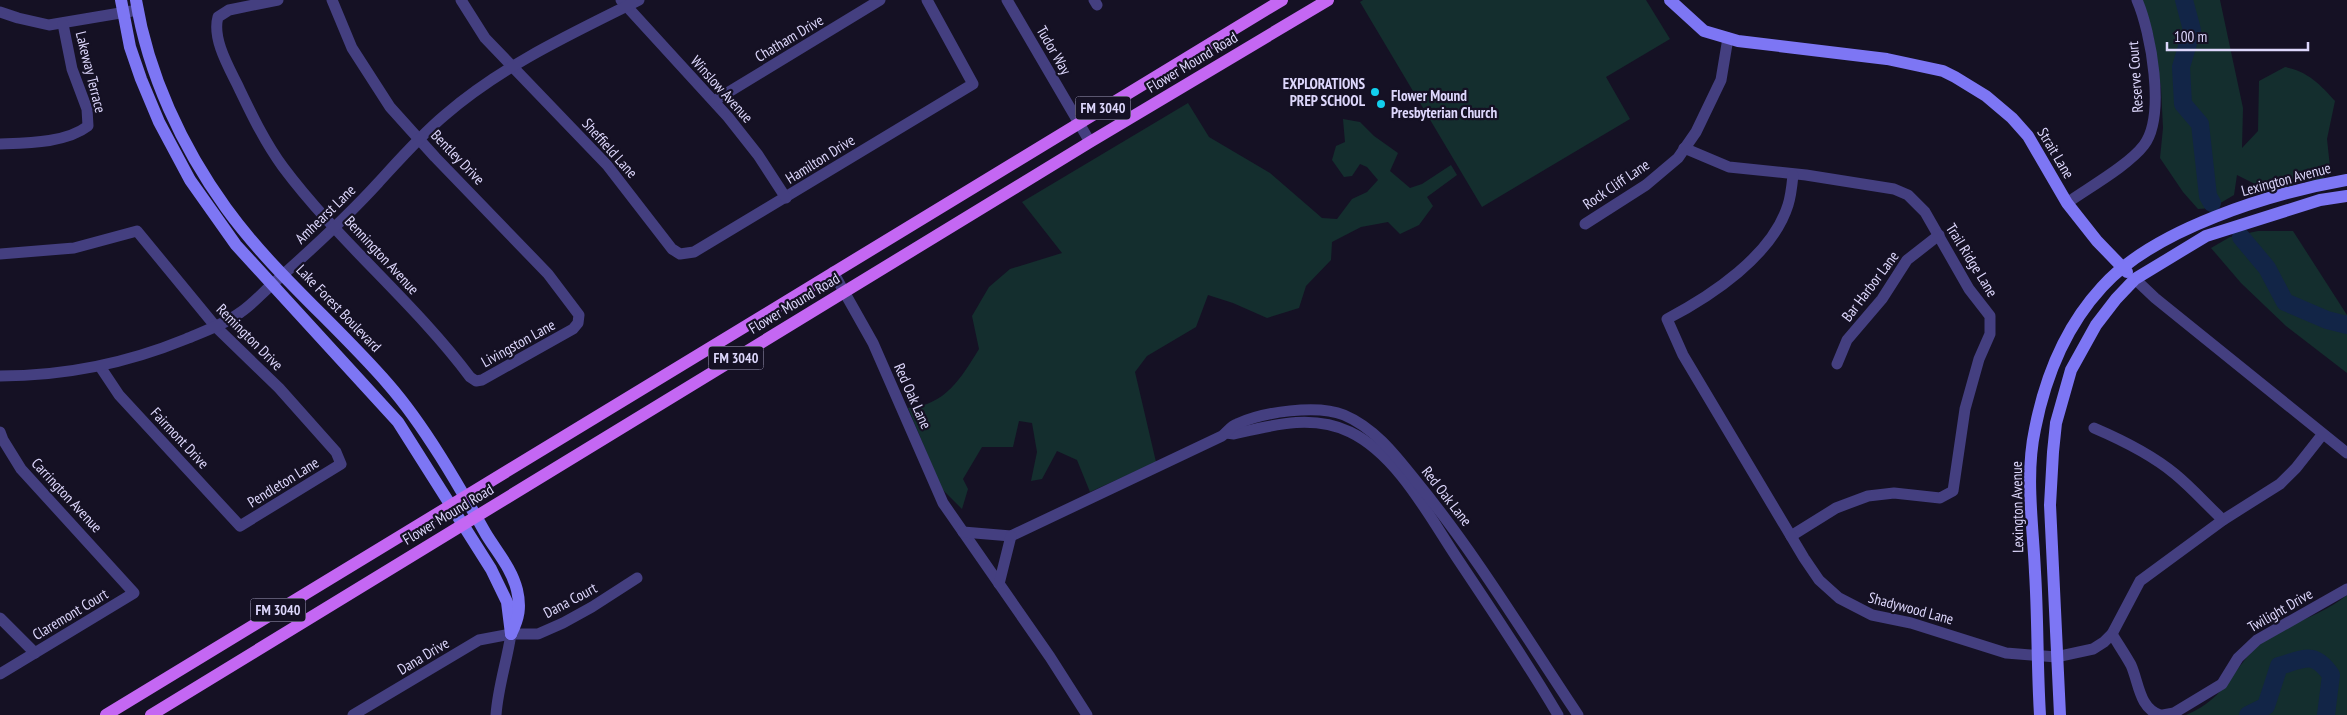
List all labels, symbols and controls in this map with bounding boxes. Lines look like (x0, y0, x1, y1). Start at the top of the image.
street label: Chatham Drive (751, 10, 827, 66)
scale bar (2167, 20, 2308, 52)
street label: Tudor Way (1032, 22, 1076, 78)
street label: Flower Mound Road (1143, 27, 1241, 97)
text: 100 m (2174, 27, 2207, 46)
street label: Lakeway Terrace (72, 29, 110, 115)
street label: Reserve Court (2123, 41, 2147, 113)
street label: Winslow Avenue (687, 51, 757, 127)
place label: EXPLORATIONS PREP SCHOOL (1283, 74, 1366, 110)
marker: EXPLORATIONS PREP SCHOOL (1369, 86, 1381, 98)
place label: Flower Mound Presbyterian Church (1391, 86, 1497, 122)
road number: FM 3040 (1076, 96, 1130, 120)
marker: Flower Mound Presbyterian Church (1375, 98, 1387, 110)
street label: Sheffield Lane (578, 114, 642, 182)
street label: Strait Lane (2033, 124, 2079, 182)
street label: Bentley Drive (427, 126, 489, 188)
street label: Hamilton Drive (782, 130, 858, 188)
street label: Rock Cliff Lane (1579, 155, 1653, 213)
street label: Lexington Avenue (2239, 158, 2333, 200)
street label: Amhearst Lane (291, 180, 359, 248)
street label: Bennington Avenue (341, 212, 423, 298)
street label: Trail Ridge Lane (1942, 220, 2002, 300)
street label: Bar Harbor Lane (1837, 247, 1903, 325)
street label: Lake Forest Boulevard (292, 260, 386, 356)
street label: Flower Mound Road (745, 268, 843, 338)
street label: Remington Drive (213, 300, 287, 374)
street label: Livingston Lane (478, 315, 558, 371)
road number: FM 3040 (708, 346, 764, 369)
street label: Red Oak Lane (890, 360, 936, 432)
street label: Fairmont Drive (147, 403, 213, 473)
street label: Pendleton Lane (244, 453, 322, 511)
street label: Carrington Avenue (28, 454, 106, 536)
street label: Lexington Avenue (2007, 461, 2027, 553)
street label: Red Oak Lane (1418, 463, 1476, 529)
street label: Flower Mound Road (399, 479, 497, 549)
street label: Dana Court (540, 578, 600, 622)
street label: Claremont Court (29, 584, 111, 644)
street label: Twilight Drive (2244, 584, 2316, 636)
street label: Shadywood Lane (1866, 588, 1956, 628)
road number: FM 3040 (250, 598, 306, 622)
street label: Dana Drive (394, 633, 452, 679)

